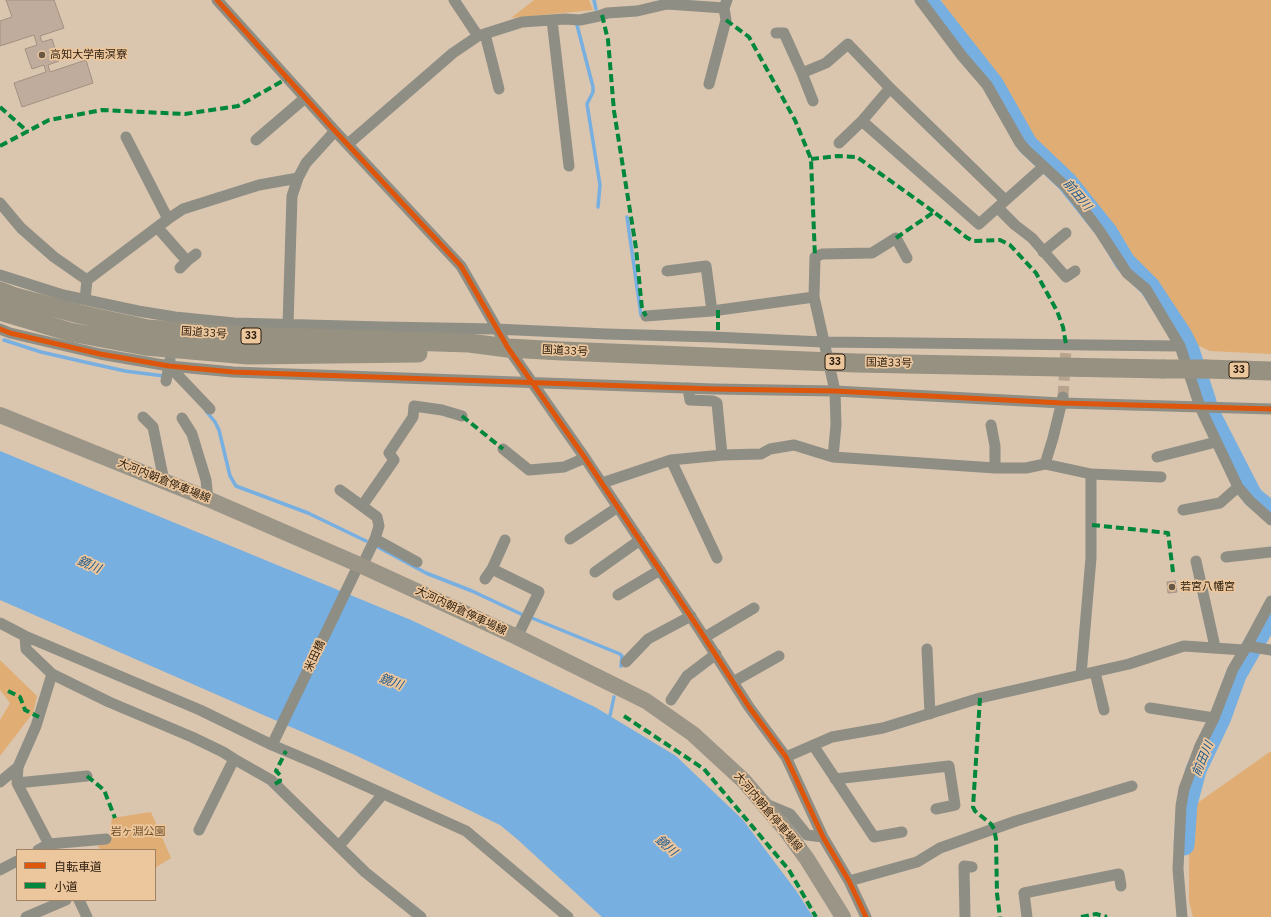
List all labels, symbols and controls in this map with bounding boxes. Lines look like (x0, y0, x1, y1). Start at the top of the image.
place label: 高知大学南溟寮 (50, 48, 127, 62)
marker: 高知大学南溟寮 (37, 50, 47, 60)
water label: 前田川 (1060, 177, 1094, 213)
street label: 国道33号 (180, 325, 228, 341)
road number: 33 (241, 328, 261, 344)
street label: 国道33号 (542, 343, 588, 359)
road number: 33 (825, 354, 845, 370)
street label: 国道33号 (866, 356, 912, 370)
road number: 33 (1229, 362, 1249, 378)
street label: 大河内朝倉停車場線 (116, 456, 212, 506)
water label: 鏡川 (75, 554, 103, 576)
place label: 若宮八幡宮 (1180, 580, 1235, 594)
marker: 若宮八幡宮 (1167, 582, 1177, 592)
street label: 大河内朝倉停車場線 (413, 584, 509, 638)
street label: 米田橋 (302, 638, 328, 674)
water label: 鏡川 (377, 671, 405, 693)
water label: 前田川 (1189, 740, 1217, 778)
street label: 大河内朝倉停車場線 (731, 770, 805, 854)
park label: 岩ヶ淵公園 (111, 825, 165, 839)
water label: 鏡川 (652, 833, 680, 859)
legend (16, 849, 156, 901)
text: 自転車道 (54, 859, 102, 874)
text: 小道 (54, 879, 78, 894)

